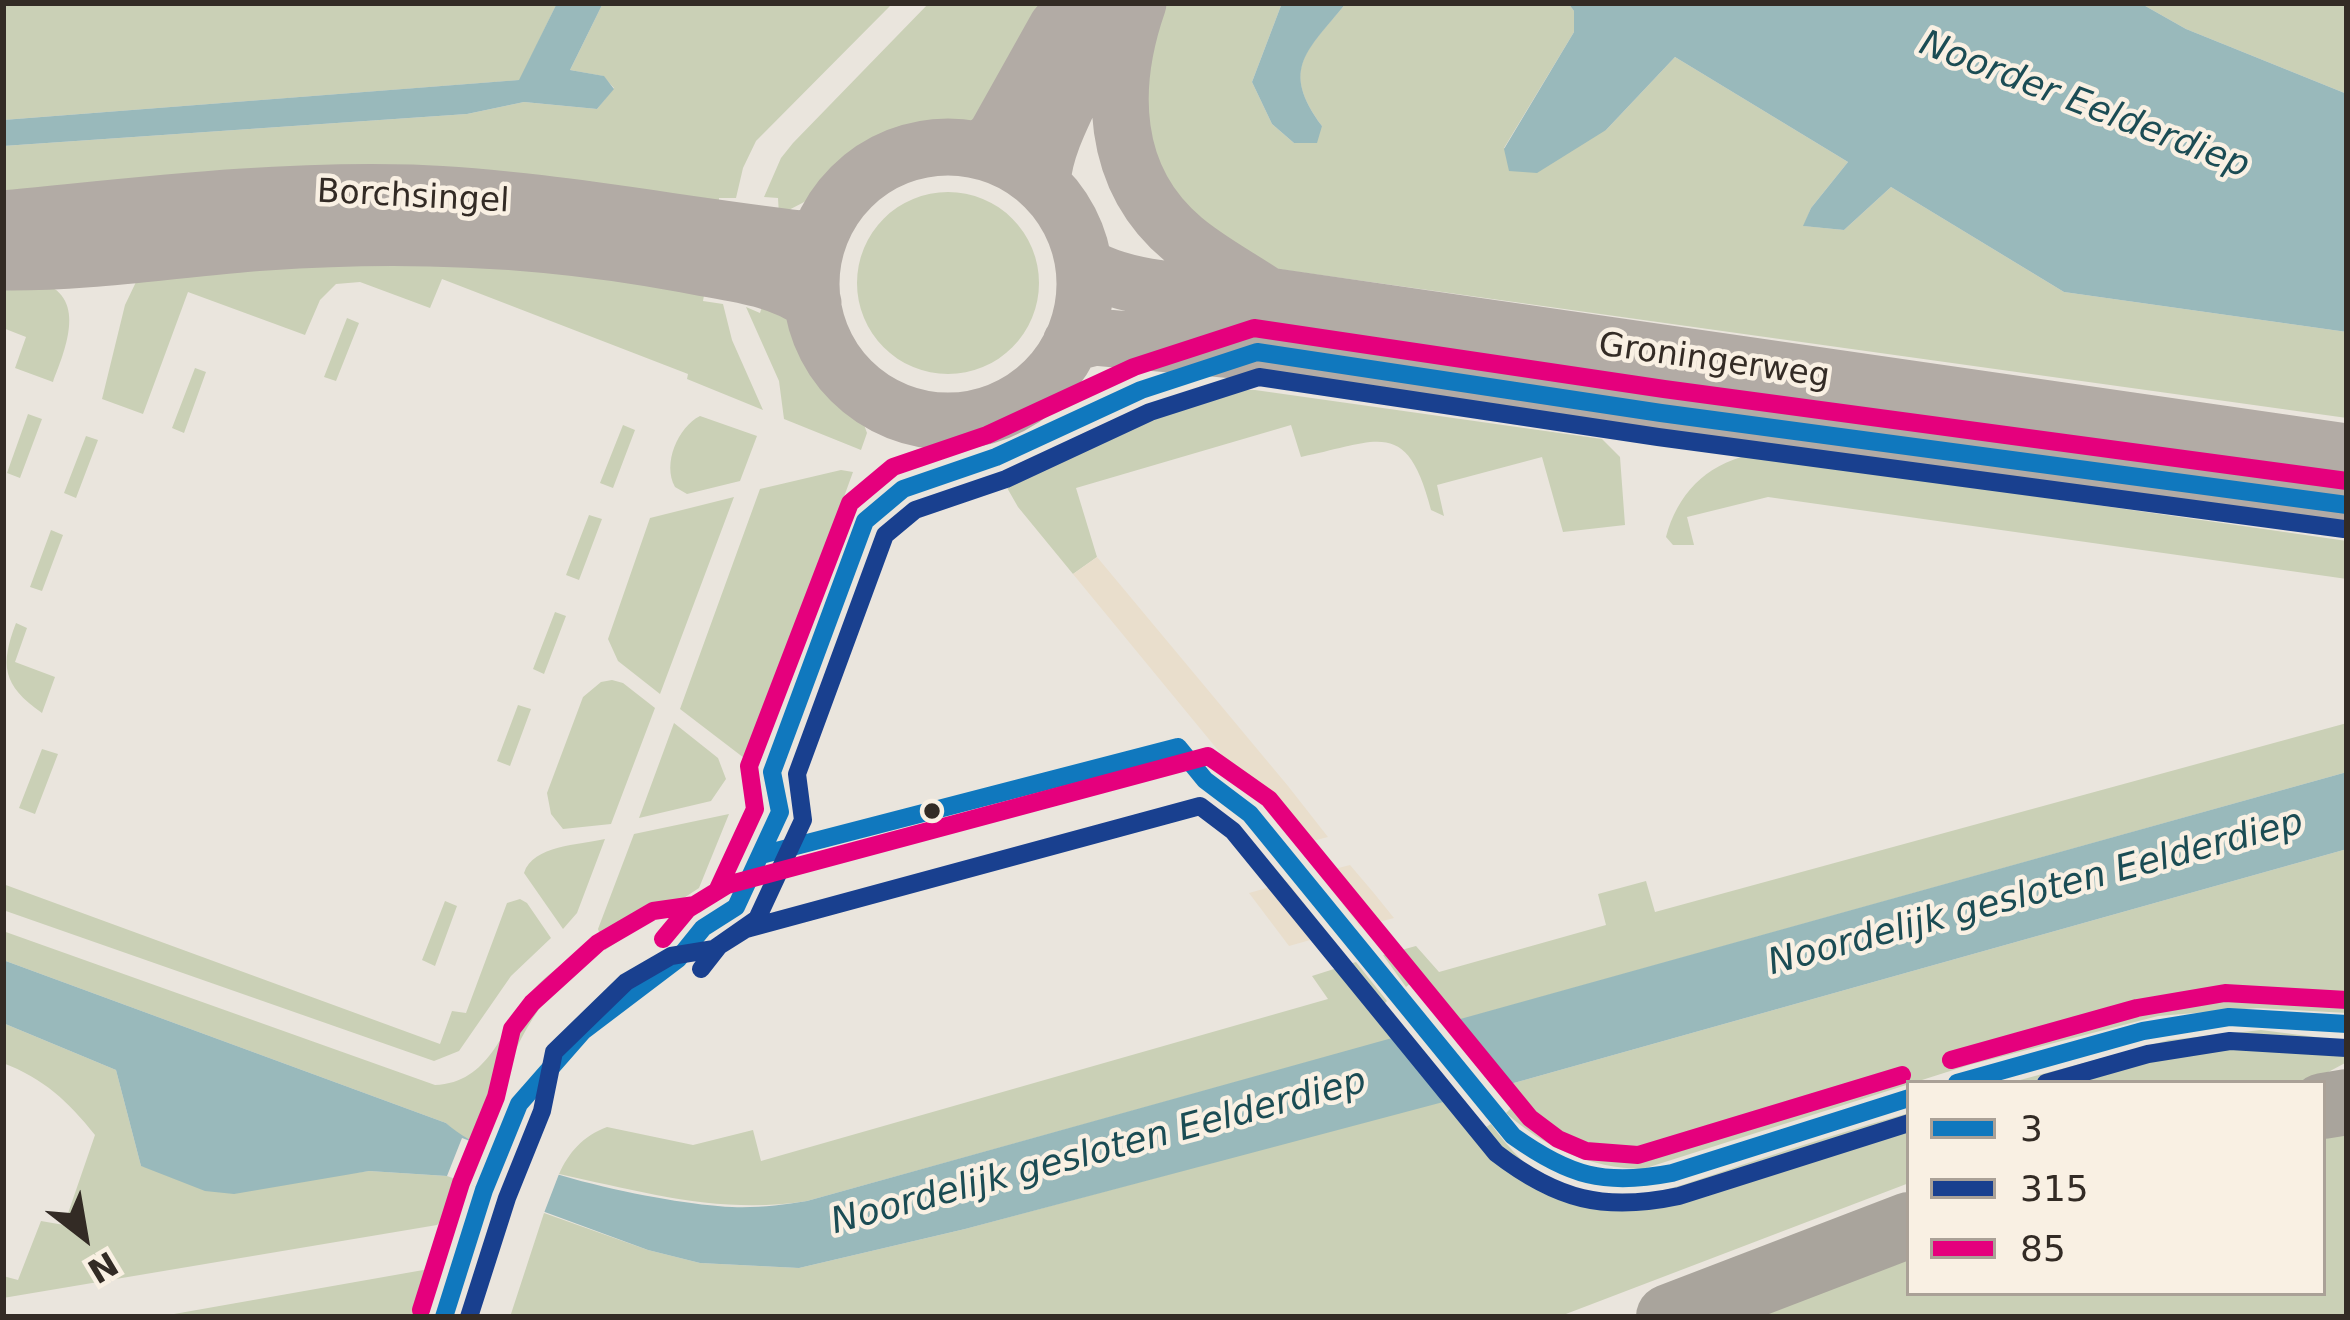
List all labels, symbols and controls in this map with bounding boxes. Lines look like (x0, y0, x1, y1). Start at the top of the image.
water label: Noorder Eelderdiep (1913, 23, 2255, 189)
street label: Borchsingel (316, 173, 510, 223)
street label: Groningerweg (1596, 326, 1832, 398)
unlabelled marker (921, 800, 943, 822)
water label: Noordelijk gesloten Eelderdiep (1764, 802, 2308, 986)
water label: Noordelijk gesloten Eelderdiep (827, 1061, 1371, 1245)
legend (1906, 1080, 2326, 1296)
text: 3 (2020, 1108, 2043, 1149)
text: 315 (2020, 1168, 2089, 1209)
north arrow (24, 1176, 144, 1296)
text: 85 (2020, 1228, 2066, 1269)
text: N (81, 1243, 125, 1291)

